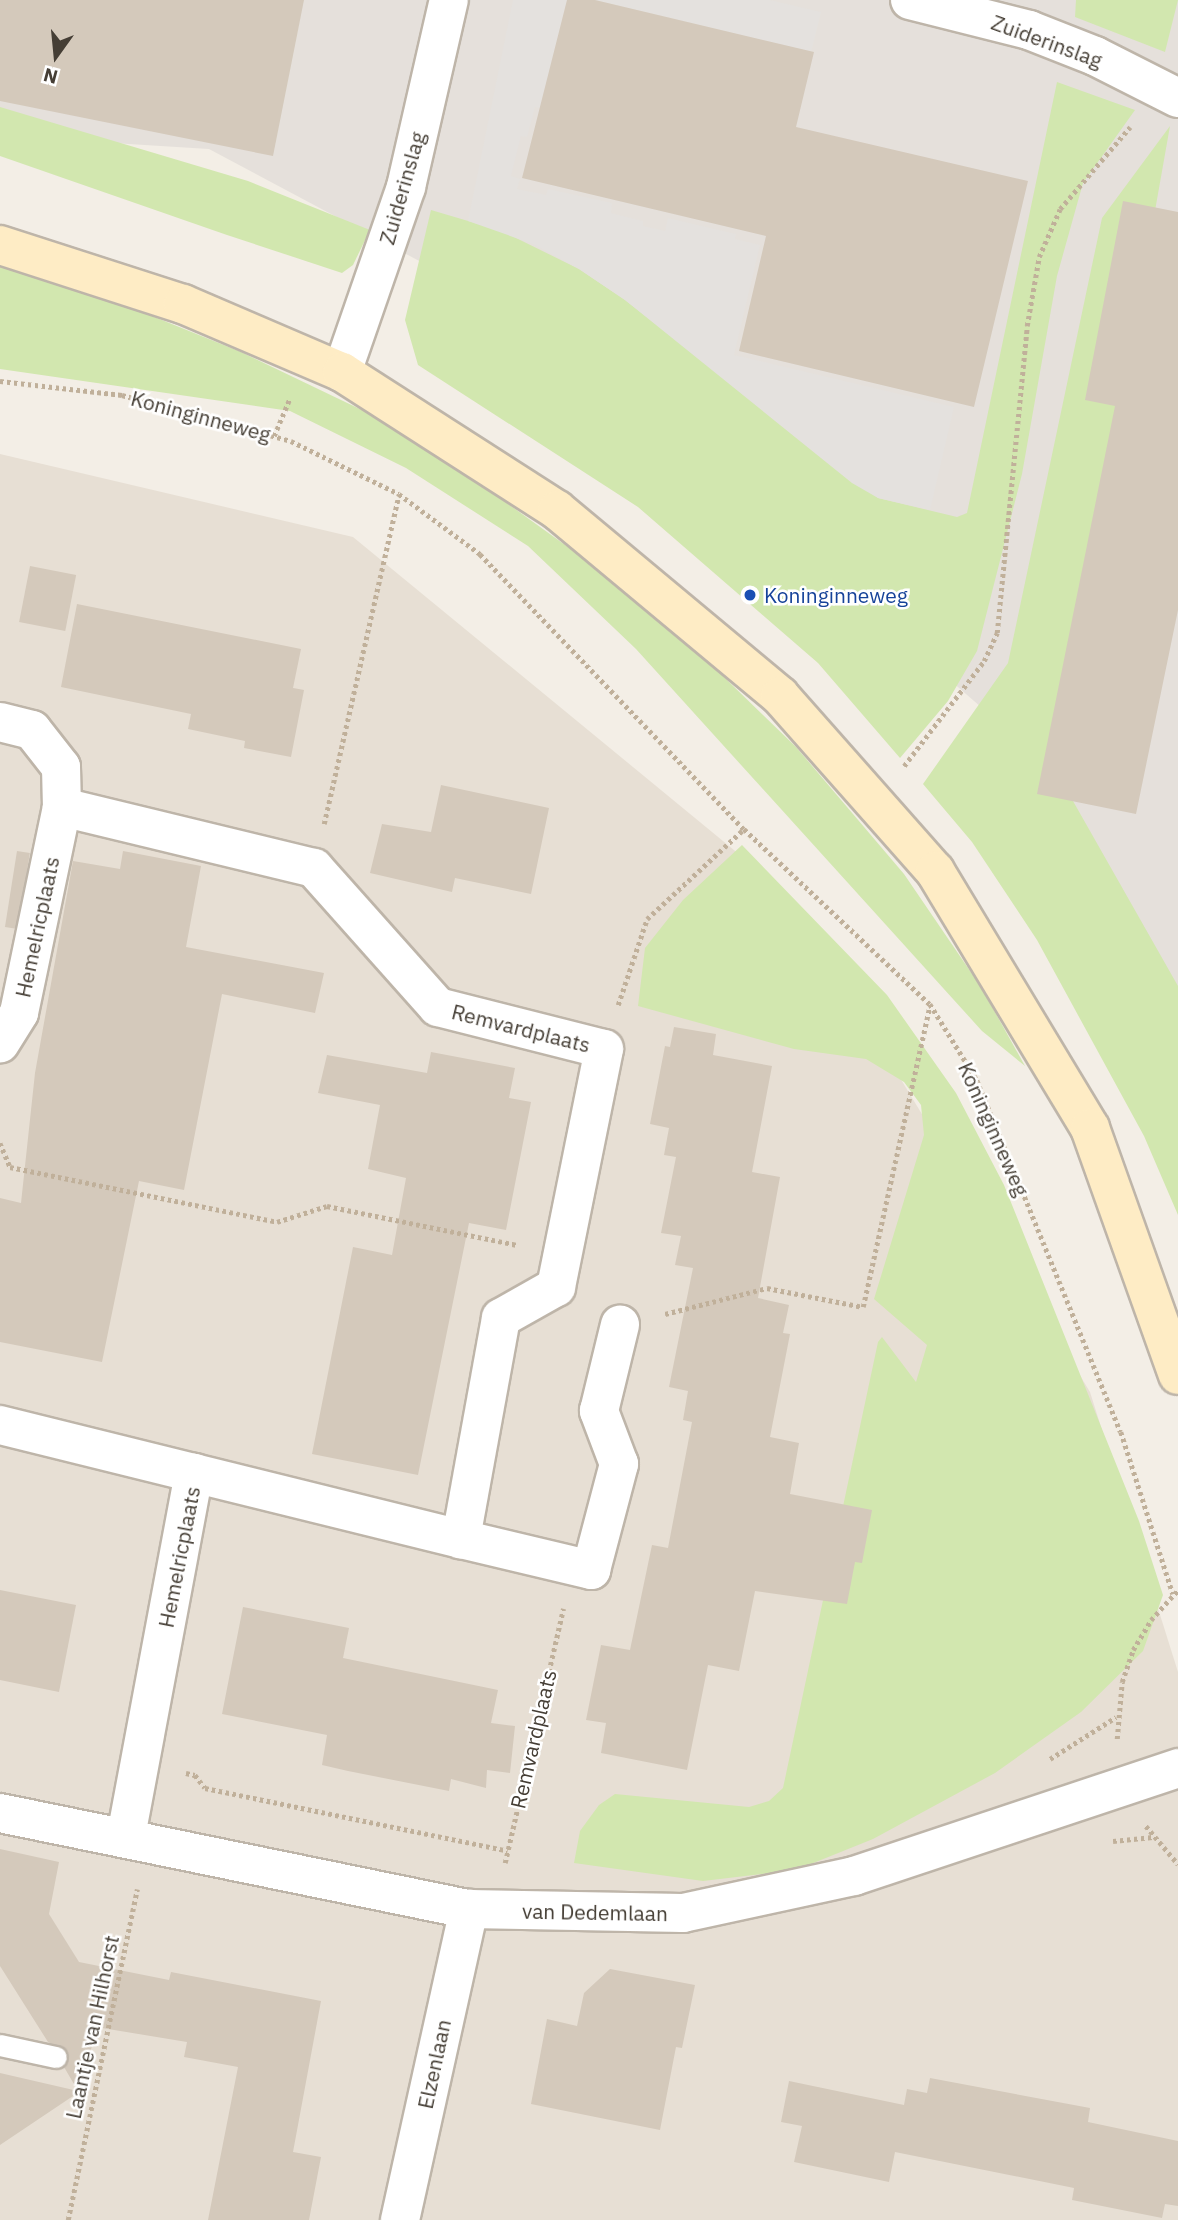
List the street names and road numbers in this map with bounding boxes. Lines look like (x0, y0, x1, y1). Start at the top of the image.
street label: Zuiderinslag (988, 9, 1106, 73)
street label: Zuiderinslag (374, 129, 430, 247)
street label: Koninginneweg (128, 385, 274, 447)
street label: Hemelricplaats (10, 854, 64, 1000)
street label: Remvardplaats (449, 999, 593, 1057)
street label: Koninginneweg (953, 1058, 1035, 1200)
street label: Hemelricplaats (153, 1484, 205, 1630)
street label: Remvardplaats (505, 1667, 561, 1811)
street label: van Dedemlaan (522, 1898, 668, 1926)
street label: Laantje van Hilhorst (60, 1933, 124, 2121)
street label: Elzenlaan (412, 2017, 456, 2111)

